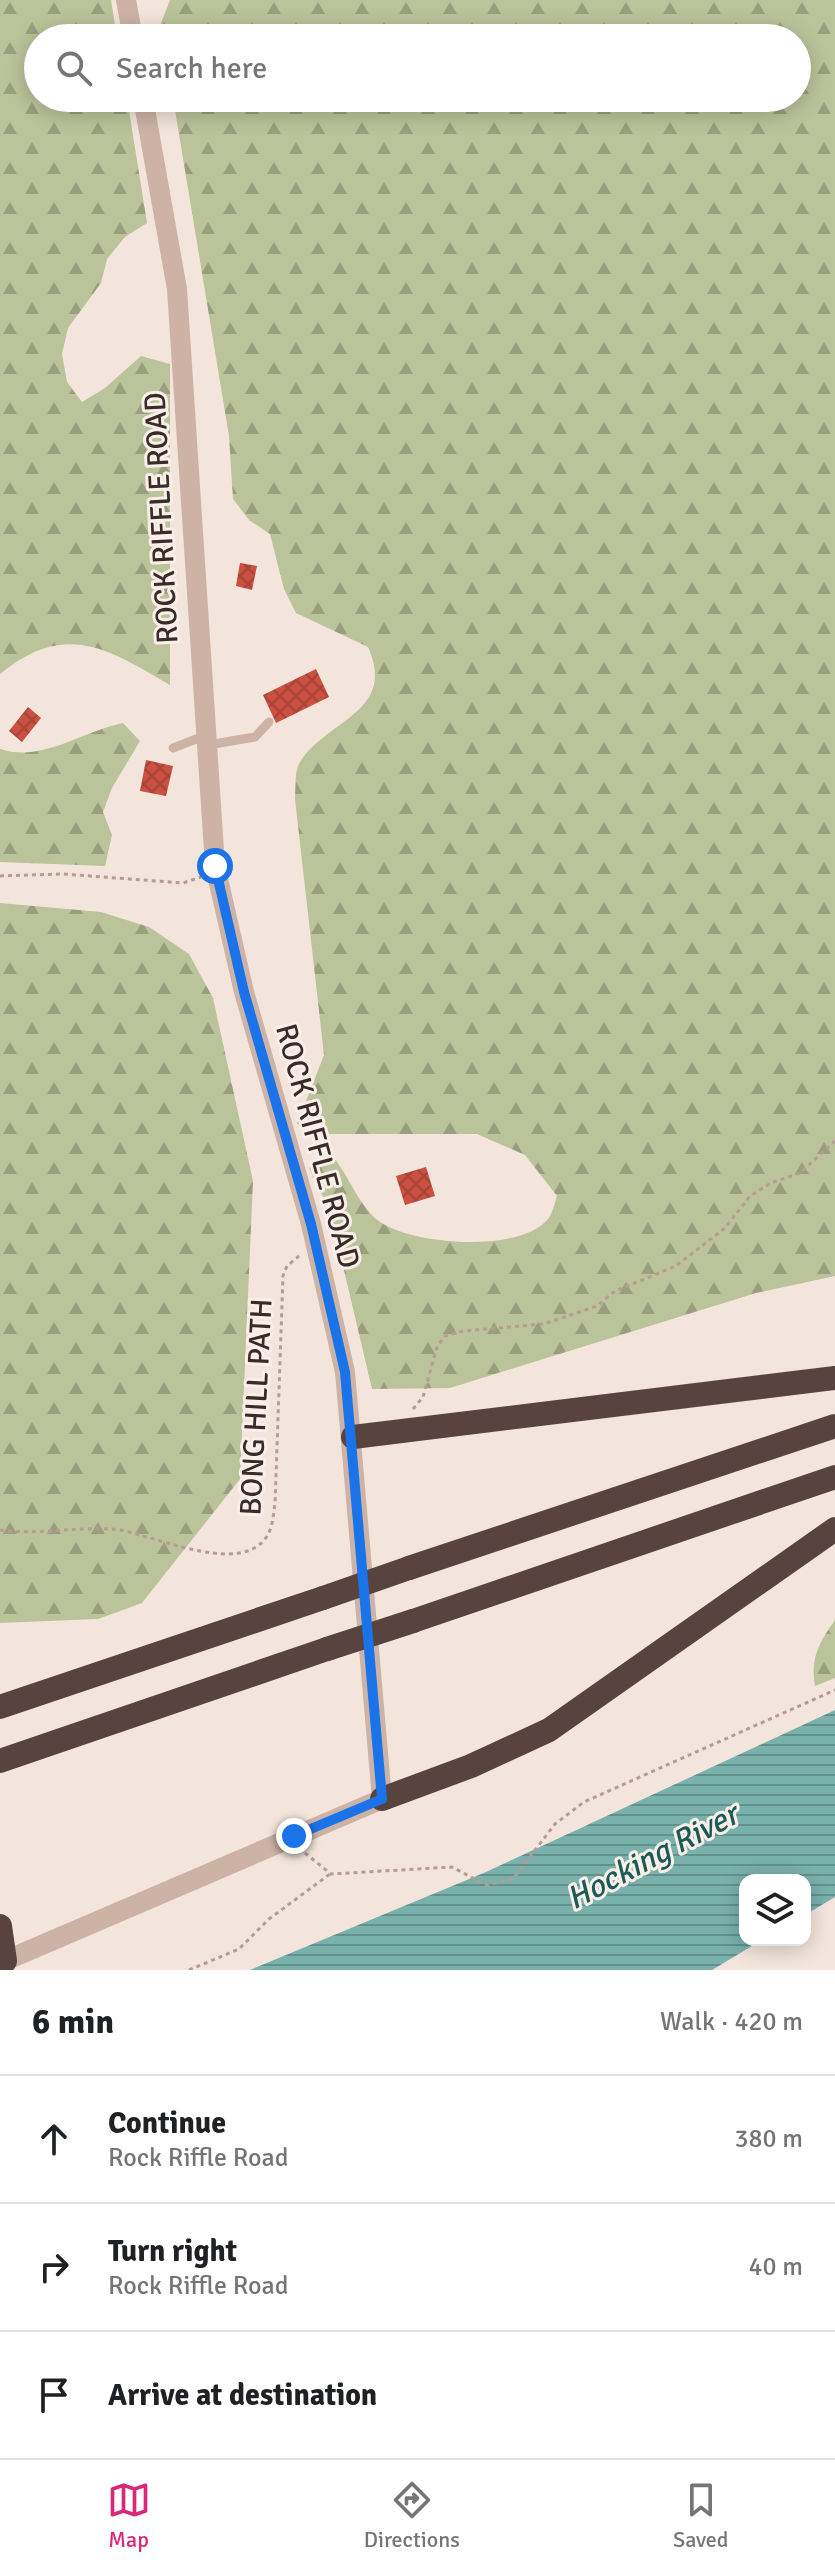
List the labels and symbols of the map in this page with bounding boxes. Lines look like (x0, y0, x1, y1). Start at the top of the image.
street label: ROCK RIFFLE ROAD (136, 391, 187, 645)
route start (197, 848, 233, 884)
street label: ROCK RIFFLE ROAD (267, 1020, 368, 1272)
street label: BONG HILL PATH (232, 1298, 281, 1516)
water label: Hocking River (560, 1793, 748, 1918)
route end (276, 1818, 312, 1854)

